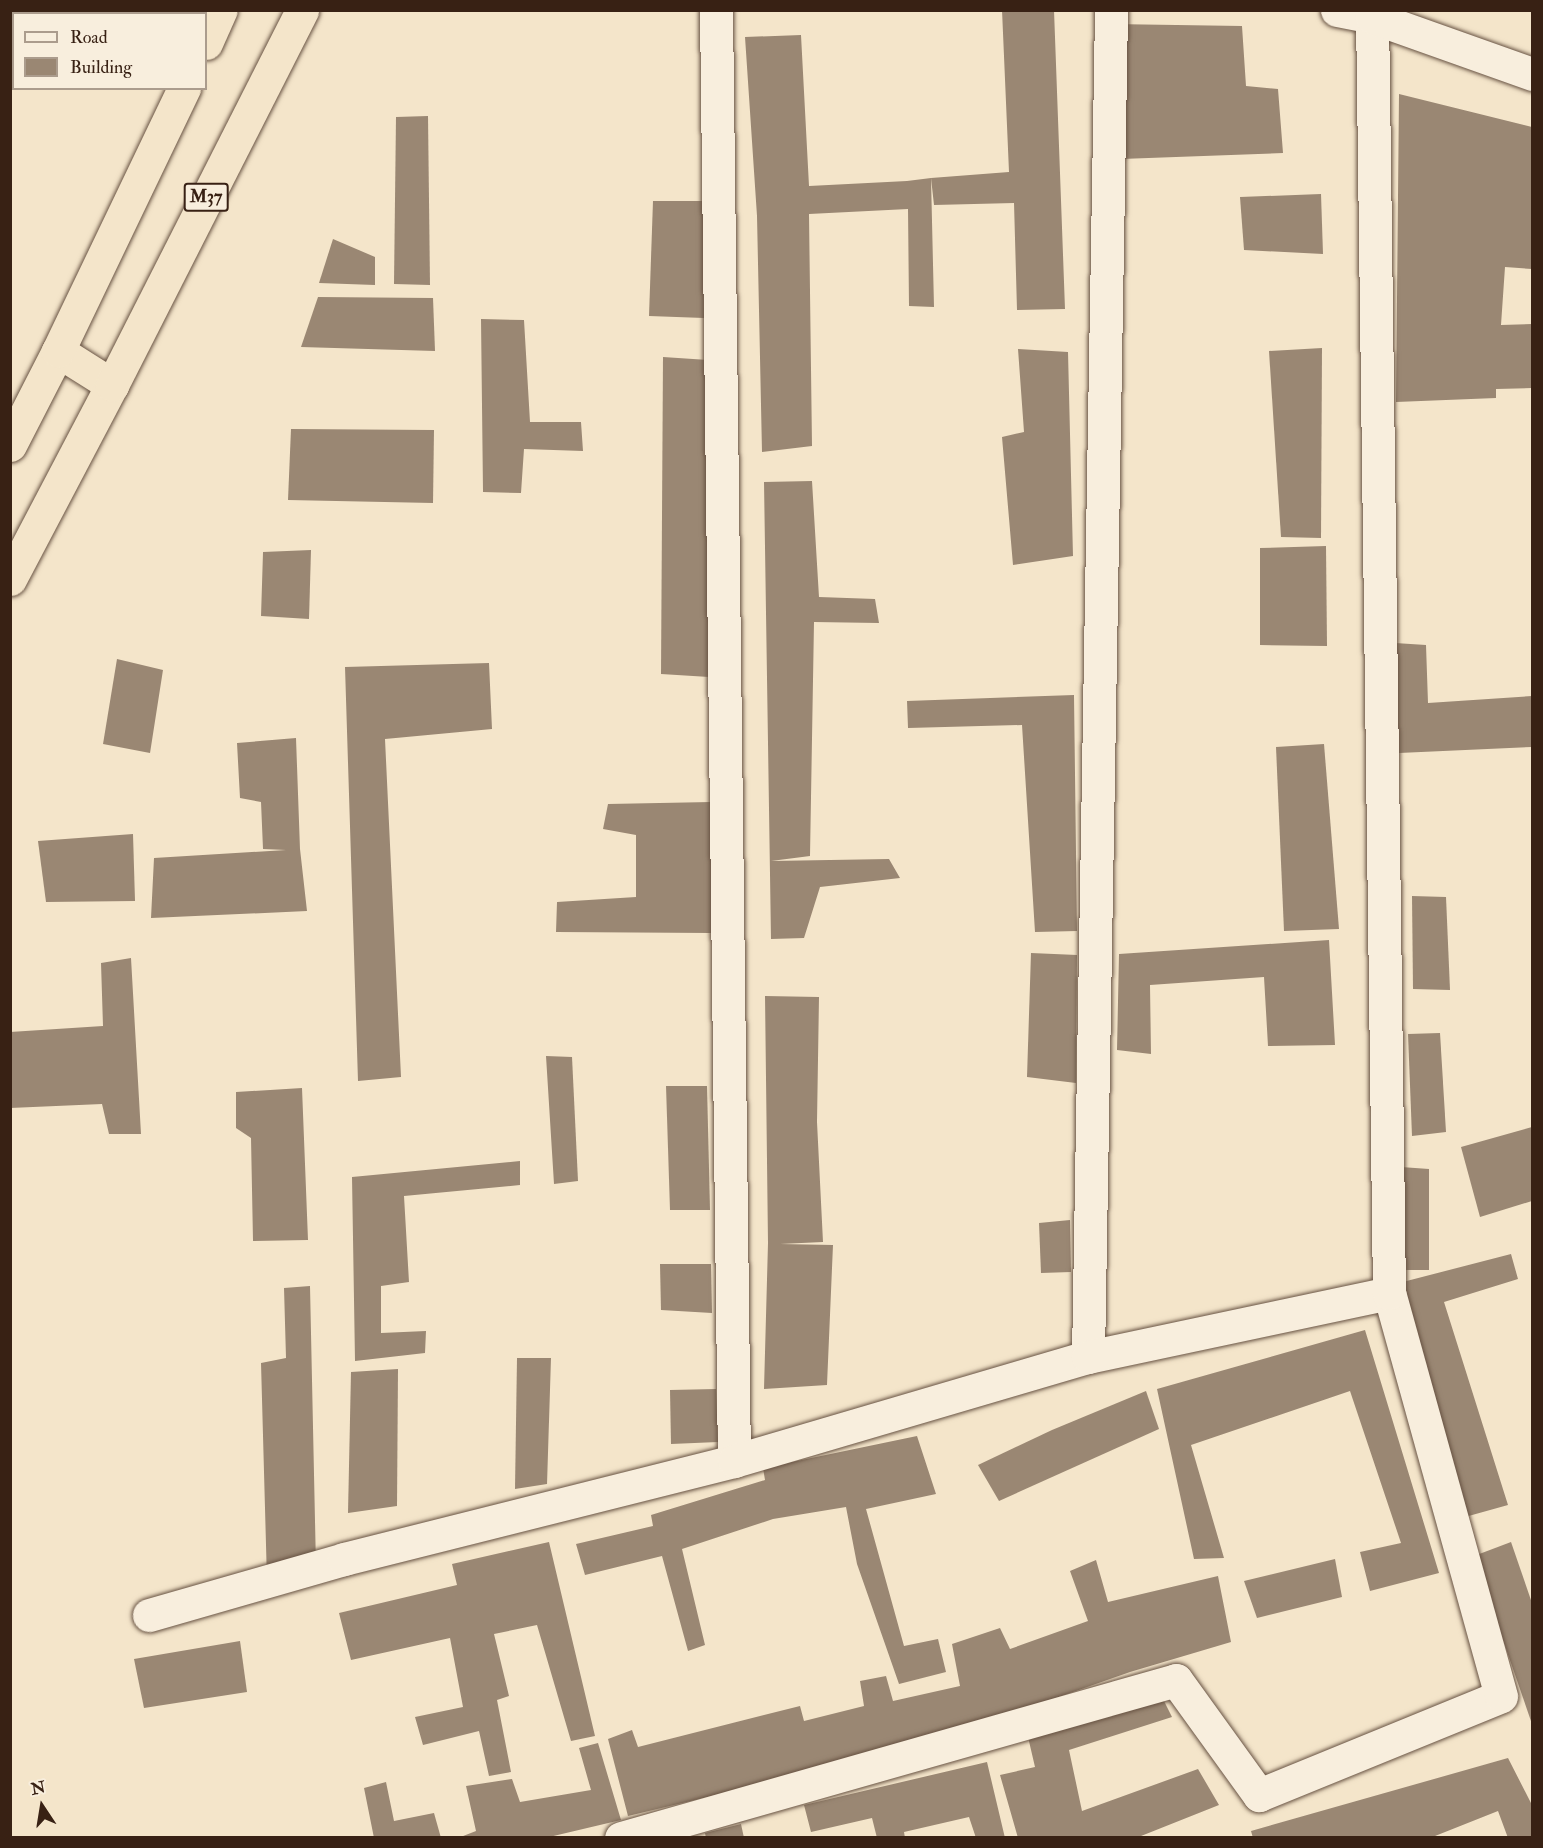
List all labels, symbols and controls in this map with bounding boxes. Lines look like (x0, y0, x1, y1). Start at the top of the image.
legend (12, 12, 207, 90)
text: Road (70, 26, 108, 49)
text: Building (70, 56, 132, 79)
road number: M37 (184, 182, 228, 212)
north arrow (12, 1776, 72, 1836)
text: N (29, 1777, 47, 1800)

